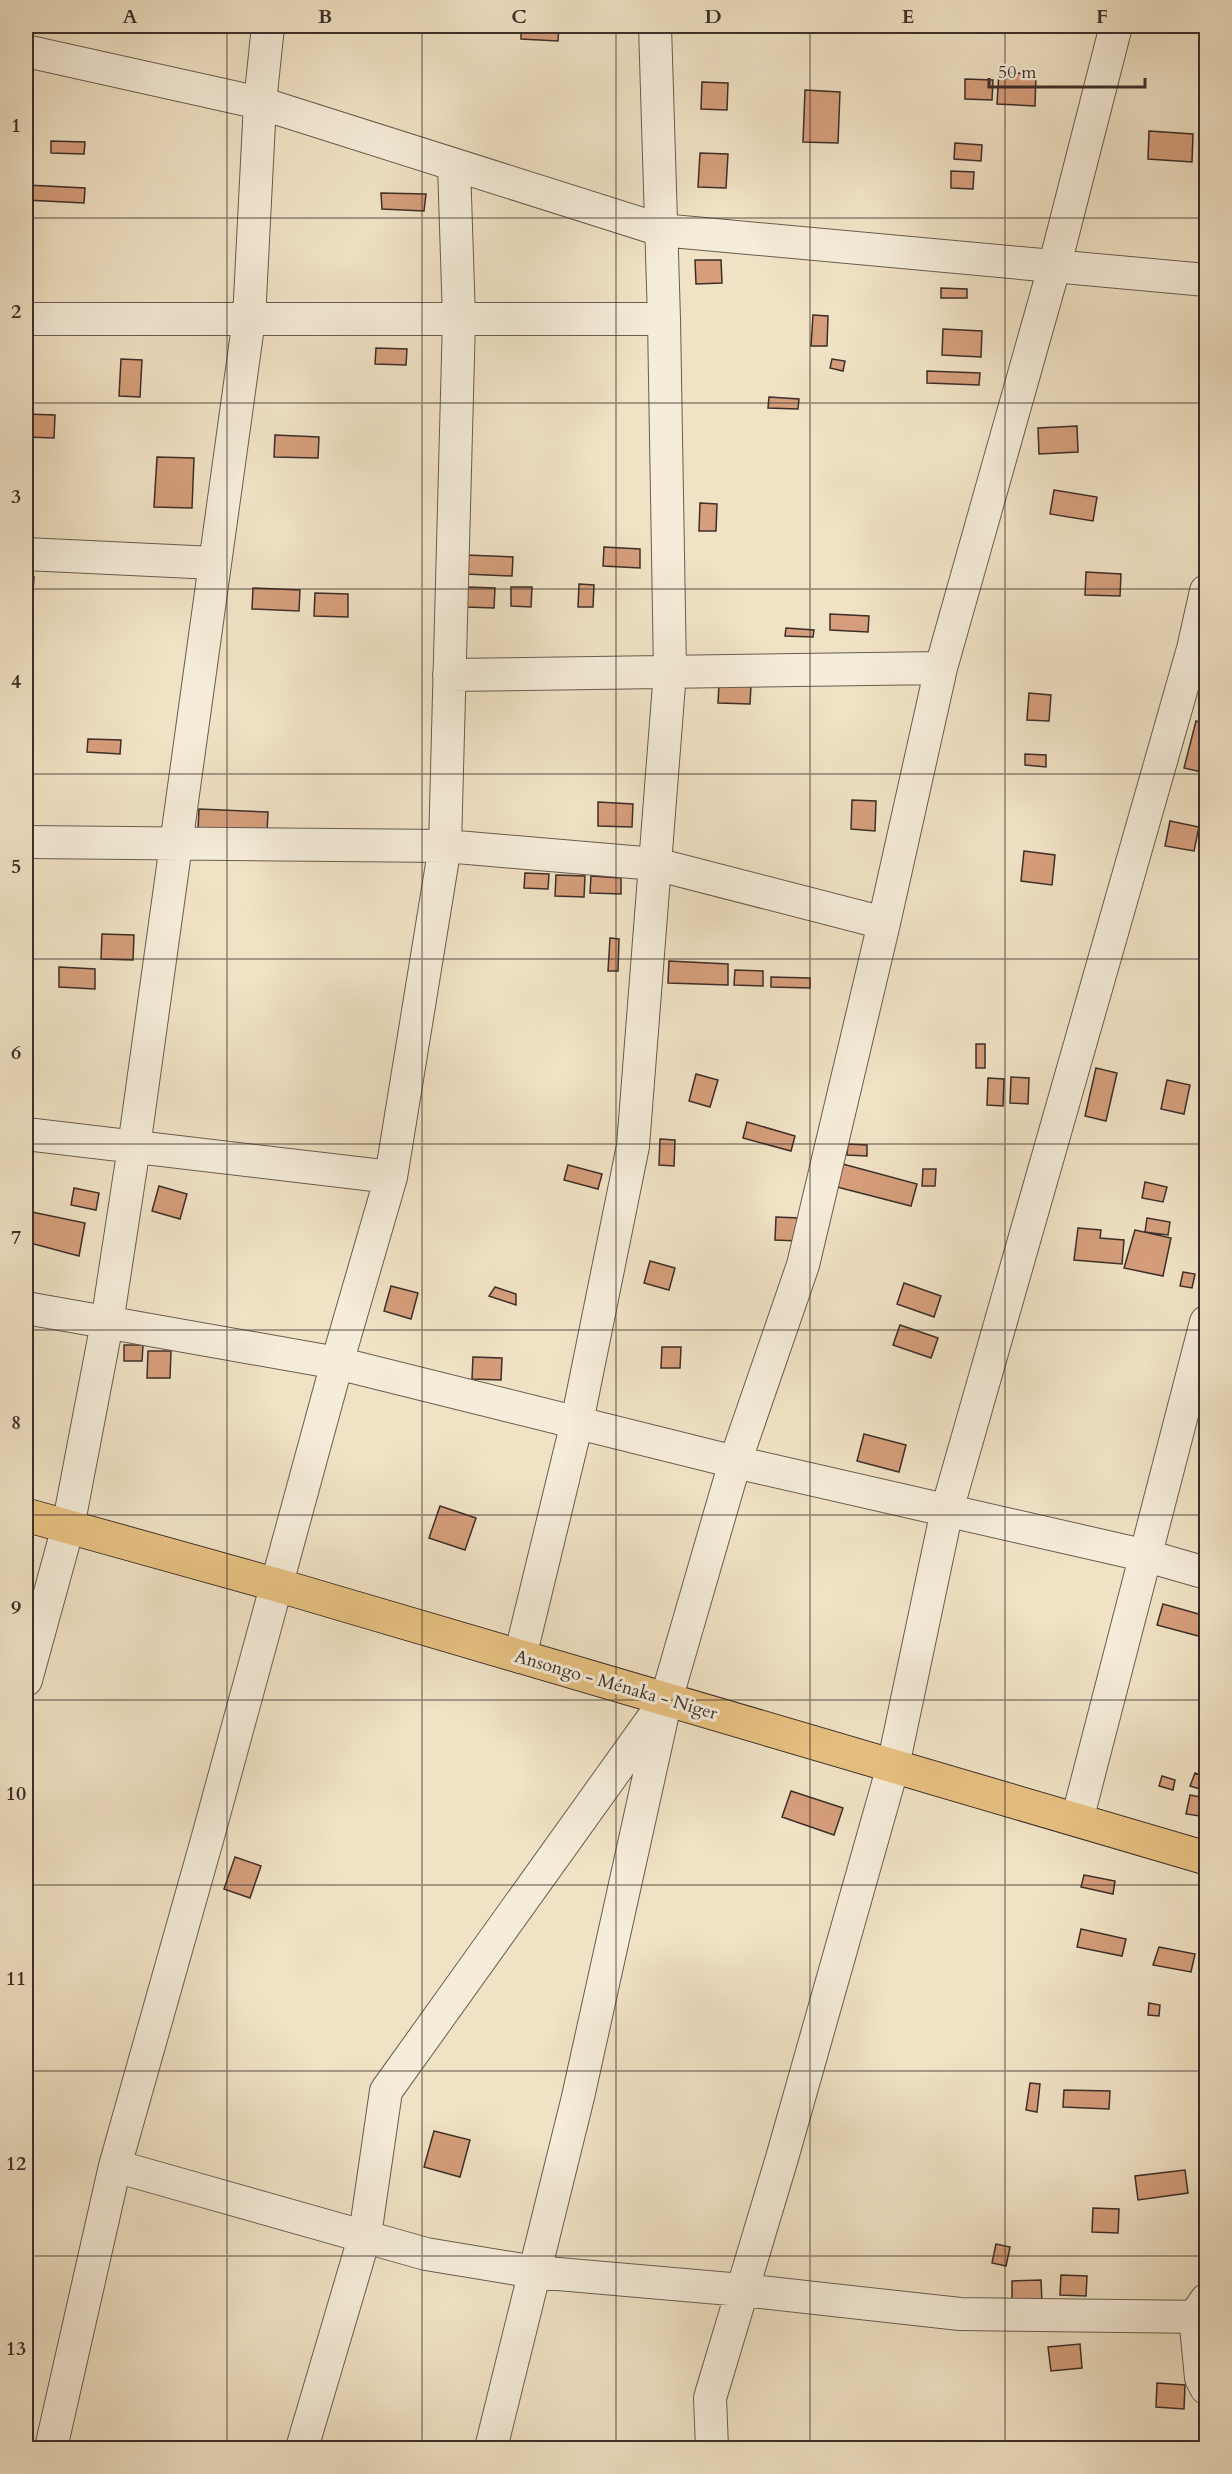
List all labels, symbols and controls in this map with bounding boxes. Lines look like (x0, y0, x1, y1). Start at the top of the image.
text: A (122, 3, 138, 30)
text: B (318, 3, 332, 30)
text: C (511, 3, 527, 30)
text: D (704, 3, 722, 30)
text: E (902, 3, 914, 30)
text: F (1096, 3, 1108, 30)
scale bar (989, 51, 1145, 89)
text: 50 m (998, 60, 1037, 85)
text: 1 (11, 112, 21, 139)
text: 2 (11, 298, 21, 325)
text: 3 (11, 483, 21, 510)
text: 4 (11, 668, 21, 695)
text: 5 (11, 853, 21, 880)
text: 6 (11, 1039, 21, 1066)
text: 7 (11, 1224, 21, 1251)
text: 8 (11, 1409, 21, 1436)
text: 9 (11, 1594, 21, 1621)
street label: Ansongo - Ménaka - Niger (512, 1644, 721, 1726)
text: 10 (6, 1780, 26, 1807)
text: 11 (6, 1965, 26, 1992)
text: 12 (6, 2150, 26, 2177)
text: 13 (6, 2335, 26, 2362)

